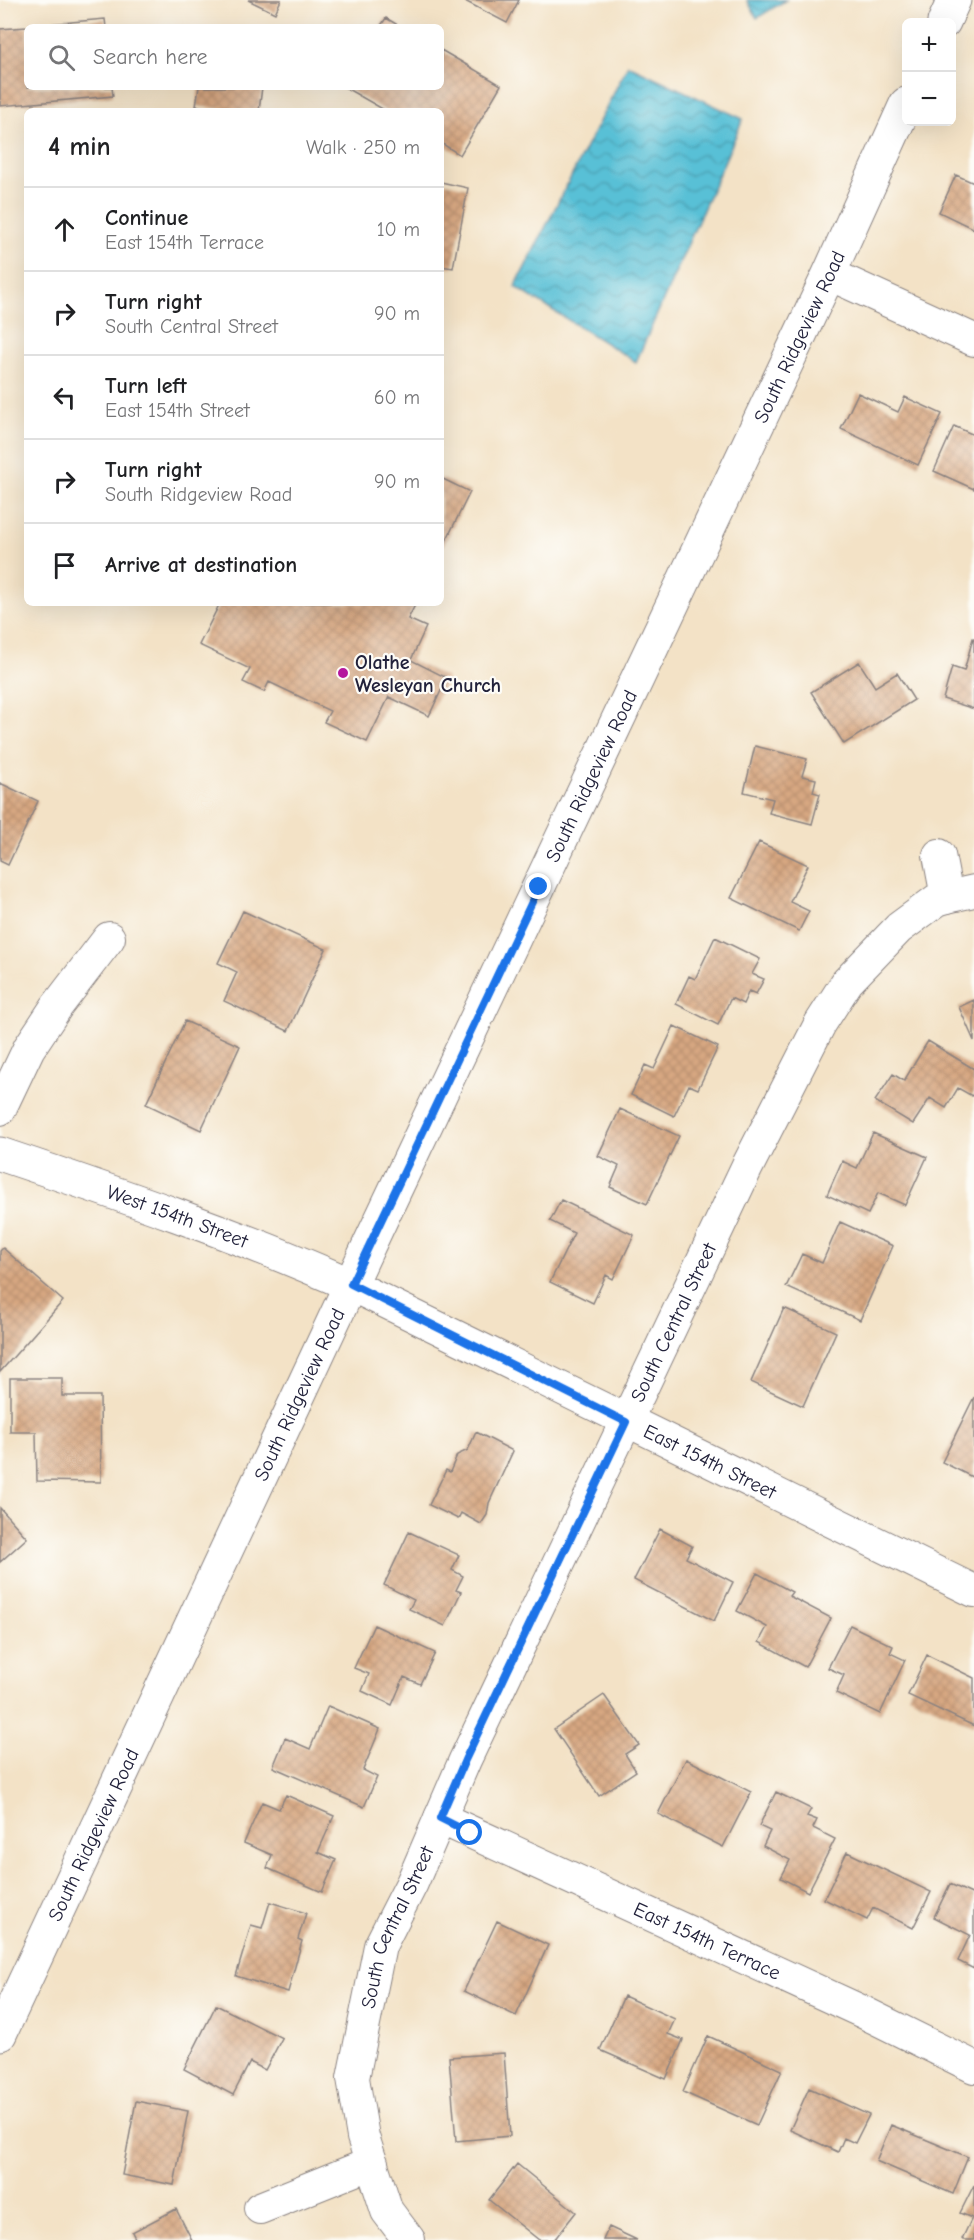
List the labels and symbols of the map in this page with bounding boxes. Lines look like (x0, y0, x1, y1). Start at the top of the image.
street label: South Ridgeview Road (749, 247, 850, 426)
place label: Olathe Wesleyan Church (355, 651, 501, 697)
marker: Olathe Wesleyan Church (336, 666, 350, 680)
street label: South Ridgeview Road (541, 686, 642, 866)
route end (525, 873, 551, 899)
street label: West 154th Street (104, 1180, 252, 1253)
street label: South Central Street (626, 1238, 721, 1406)
street label: South Ridgeview Road (249, 1305, 349, 1484)
street label: East 154th Street (640, 1419, 781, 1504)
street label: South Ridgeview Road (43, 1745, 143, 1925)
route start (456, 1819, 482, 1845)
street label: South Central Street (356, 1841, 439, 2010)
street label: East 154th Terrace (630, 1897, 784, 1984)

